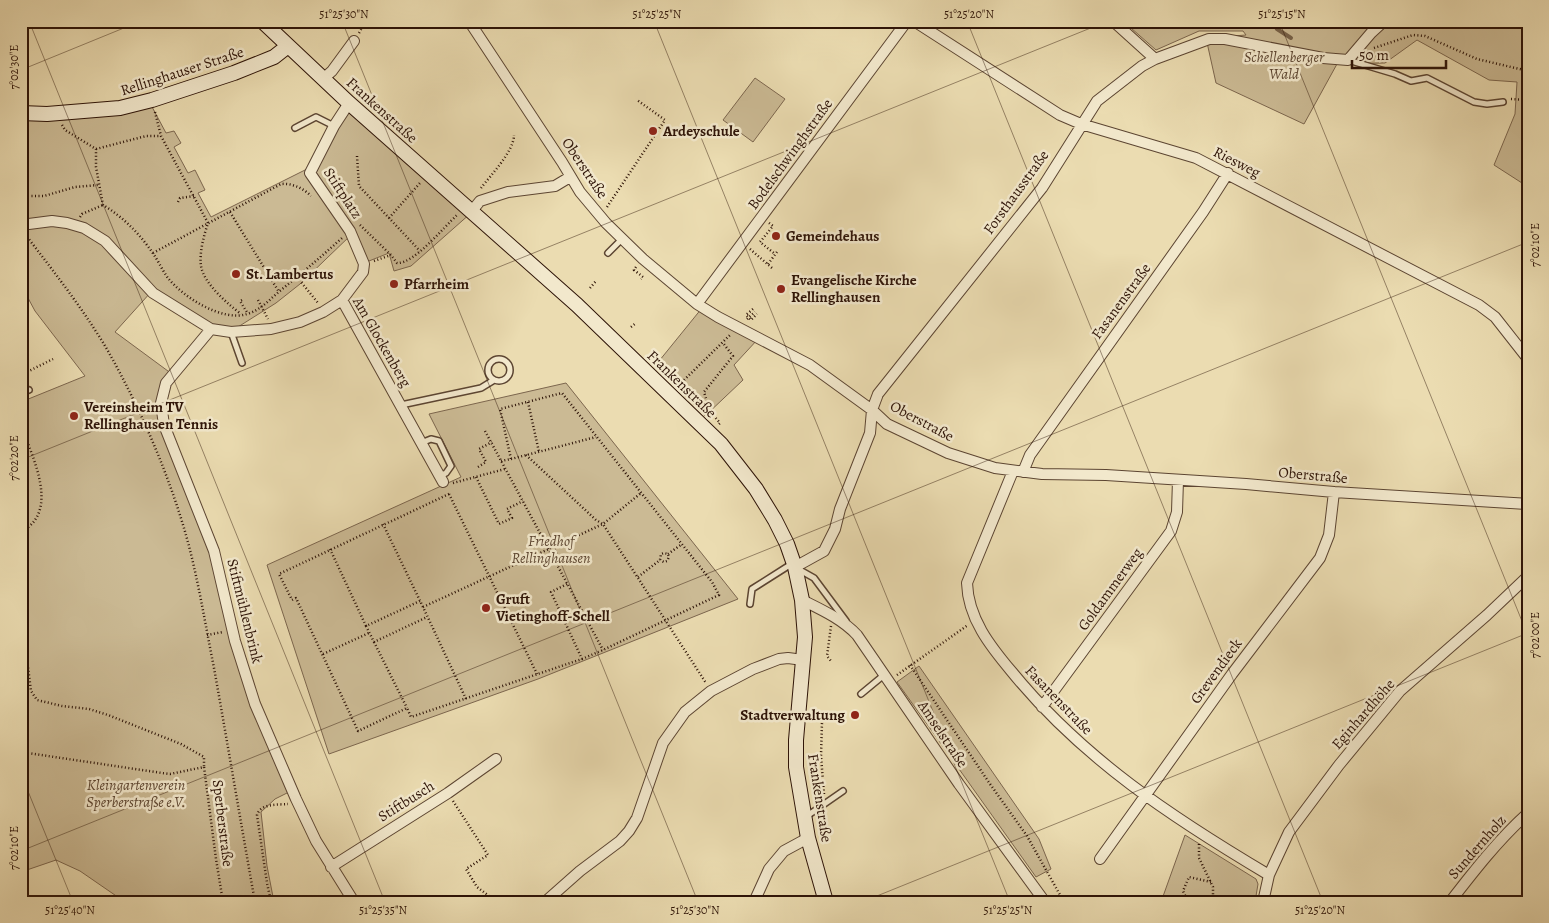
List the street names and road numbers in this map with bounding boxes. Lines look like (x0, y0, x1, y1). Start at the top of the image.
street label: Rellinghauser Straße (118, 42, 246, 100)
street label: Frankenstraße (342, 73, 422, 148)
street label: Bodelschwinghstraße (743, 94, 837, 213)
street label: Oberstraße (557, 134, 613, 203)
street label: Riesweg (1210, 142, 1264, 183)
street label: Forsthausstraße (979, 146, 1053, 238)
street label: Stiftplatz (319, 164, 367, 223)
street label: Fasanenstraße (1087, 259, 1156, 343)
street label: Am Glockenberg (348, 292, 416, 391)
street label: Frankenstraße (643, 346, 721, 422)
street label: Oberstraße (887, 396, 958, 446)
street label: Oberstraße (1277, 462, 1349, 488)
street label: Goldammerweg (1073, 543, 1147, 635)
street label: Stiftmühlenbrink (222, 556, 268, 666)
street label: Grevendieck (1186, 634, 1247, 708)
street label: Fasanenstraße (1021, 661, 1097, 739)
street label: Eginhardhöhe (1327, 674, 1399, 753)
street label: Amselstraße (913, 696, 973, 772)
street label: Frankenstraße (803, 752, 837, 844)
street label: Stiftbusch (374, 776, 438, 826)
street label: Sperberstraße (208, 778, 238, 868)
street label: Sundernholz (1444, 811, 1511, 883)

